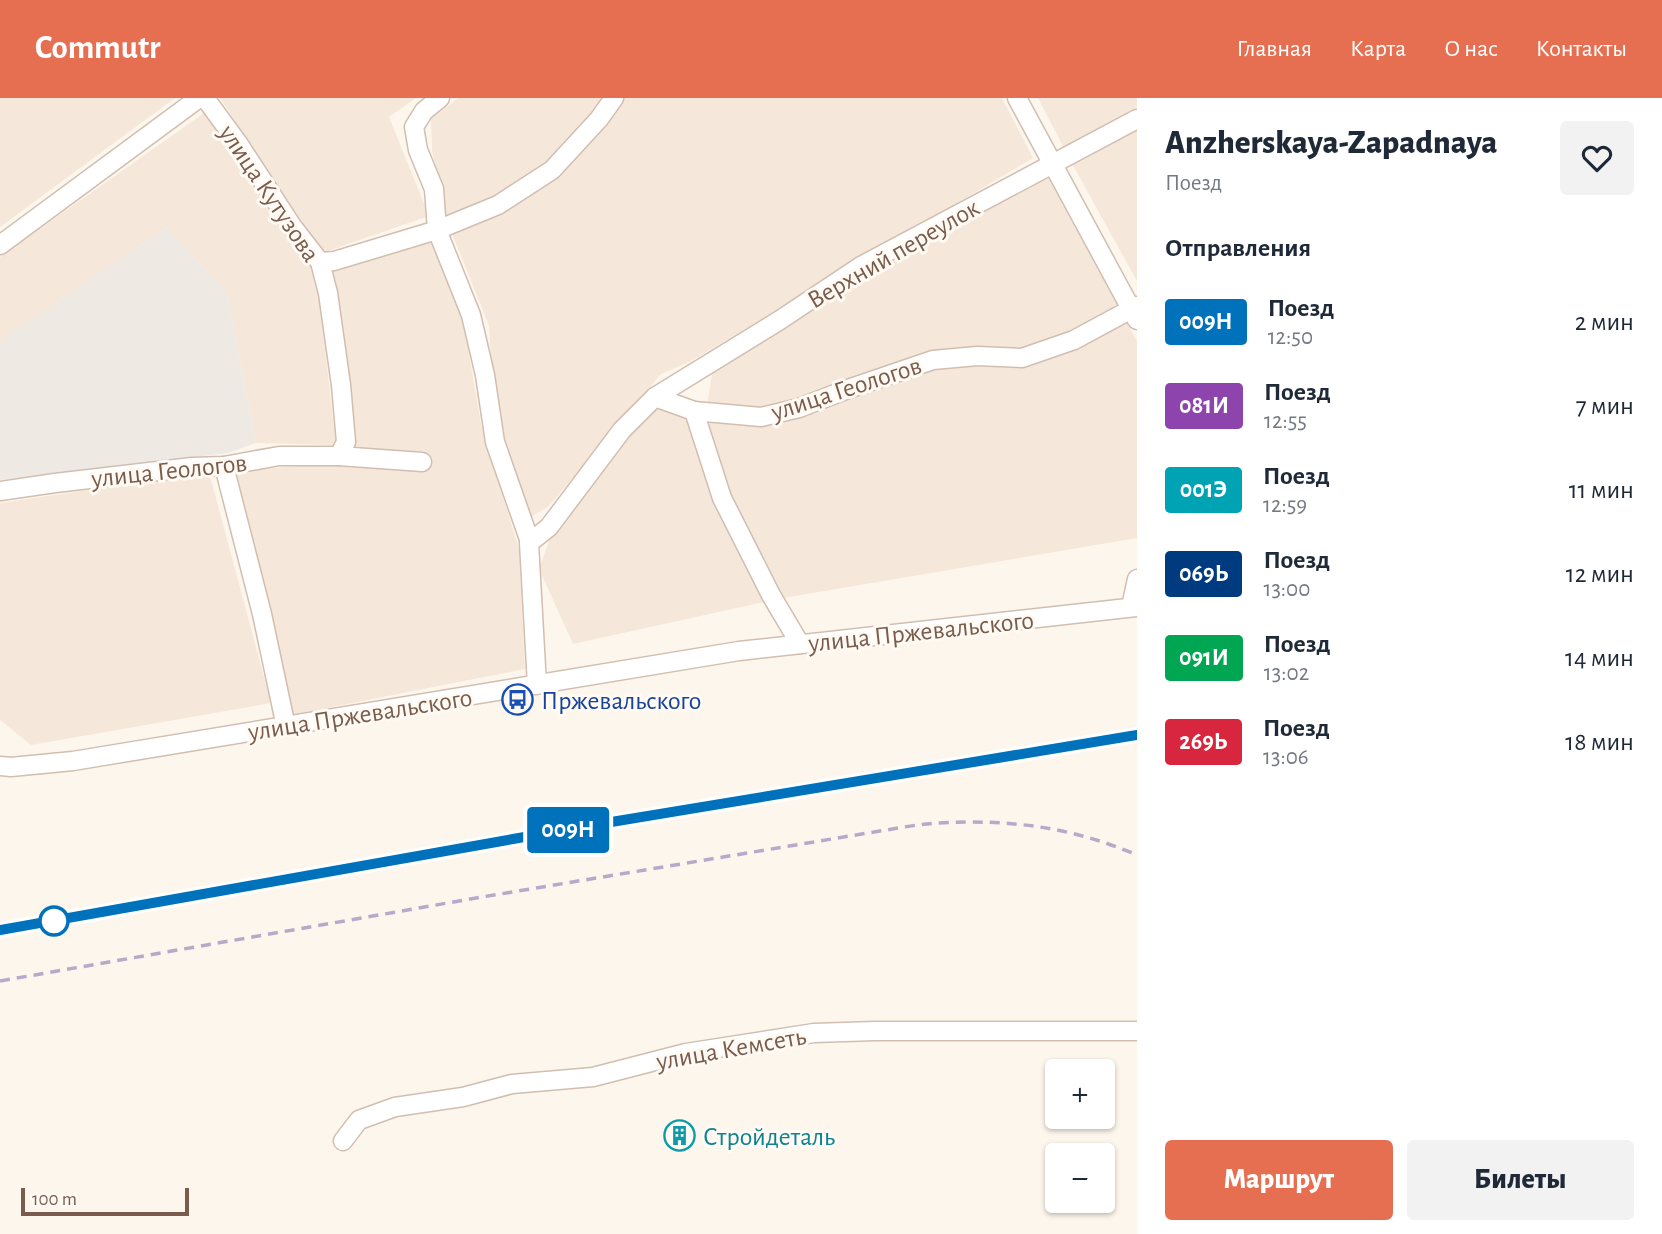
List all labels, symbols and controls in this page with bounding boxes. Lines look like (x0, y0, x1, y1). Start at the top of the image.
text: Commutr (35, 32, 161, 65)
text: Главная (1237, 37, 1312, 61)
text: Карта (1350, 37, 1406, 61)
text: О нас (1444, 37, 1498, 61)
text: Контакты (1536, 37, 1627, 61)
street label: улица Кутузова (213, 120, 324, 267)
button: heart (1560, 121, 1634, 195)
text: Anzherskaya-Zapadnaya (1165, 127, 1498, 160)
text: Поезд (1165, 172, 1222, 195)
street label: Верхний переулок (803, 194, 984, 313)
text: Отправления (1165, 235, 1311, 261)
text: Поезд (1268, 295, 1334, 321)
text: 2 мин (1575, 309, 1634, 335)
text: 009Н (1179, 310, 1233, 334)
text: 12:50 (1268, 326, 1313, 349)
street label: улица Геологов (767, 352, 925, 426)
text: Поезд (1264, 379, 1331, 405)
text: 7 мин (1576, 393, 1634, 419)
text: 081И (1179, 394, 1229, 418)
text: 12:55 (1264, 410, 1307, 433)
street label: улица Геологов (89, 450, 248, 492)
text: Поезд (1263, 463, 1330, 489)
text: 11 мин (1569, 477, 1634, 503)
text: 001Э (1180, 478, 1227, 502)
text: 12:59 (1263, 494, 1307, 517)
text: Поезд (1263, 547, 1330, 573)
text: 12 мин (1566, 561, 1634, 587)
text: 069Ь (1179, 562, 1228, 586)
text: 13:00 (1263, 578, 1310, 601)
street label: улица Пржевальского (806, 607, 1035, 657)
text: Поезд (1264, 631, 1331, 657)
text: 14 мин (1565, 645, 1634, 671)
text: 091И (1179, 646, 1229, 670)
text: 13:02 (1264, 662, 1309, 685)
bus stop icon: Пржевальского (501, 683, 535, 717)
street label: улица Пржевальского (245, 684, 474, 746)
place label: Пржевальского (541, 688, 701, 714)
text: Поезд (1263, 715, 1330, 741)
text: 18 мин (1565, 729, 1634, 755)
text: 269Ь (1179, 730, 1228, 754)
text: 13:06 (1263, 746, 1309, 769)
line badge: 009Н (519, 807, 617, 853)
text: 009Н (541, 818, 595, 842)
unlabelled marker (39, 906, 69, 936)
street label: улица Кемсеть (653, 1023, 808, 1075)
map controls (1045, 1059, 1115, 1213)
button: + (1045, 1059, 1115, 1129)
building icon: Стройдеталь (663, 1119, 697, 1153)
place label: Стройдеталь (703, 1124, 835, 1150)
button: Маршрут (1165, 1140, 1393, 1220)
button: Билеты (1407, 1140, 1634, 1220)
button: − (1045, 1143, 1115, 1213)
scale bar (21, 1185, 189, 1217)
text: 100 m (32, 1190, 77, 1209)

